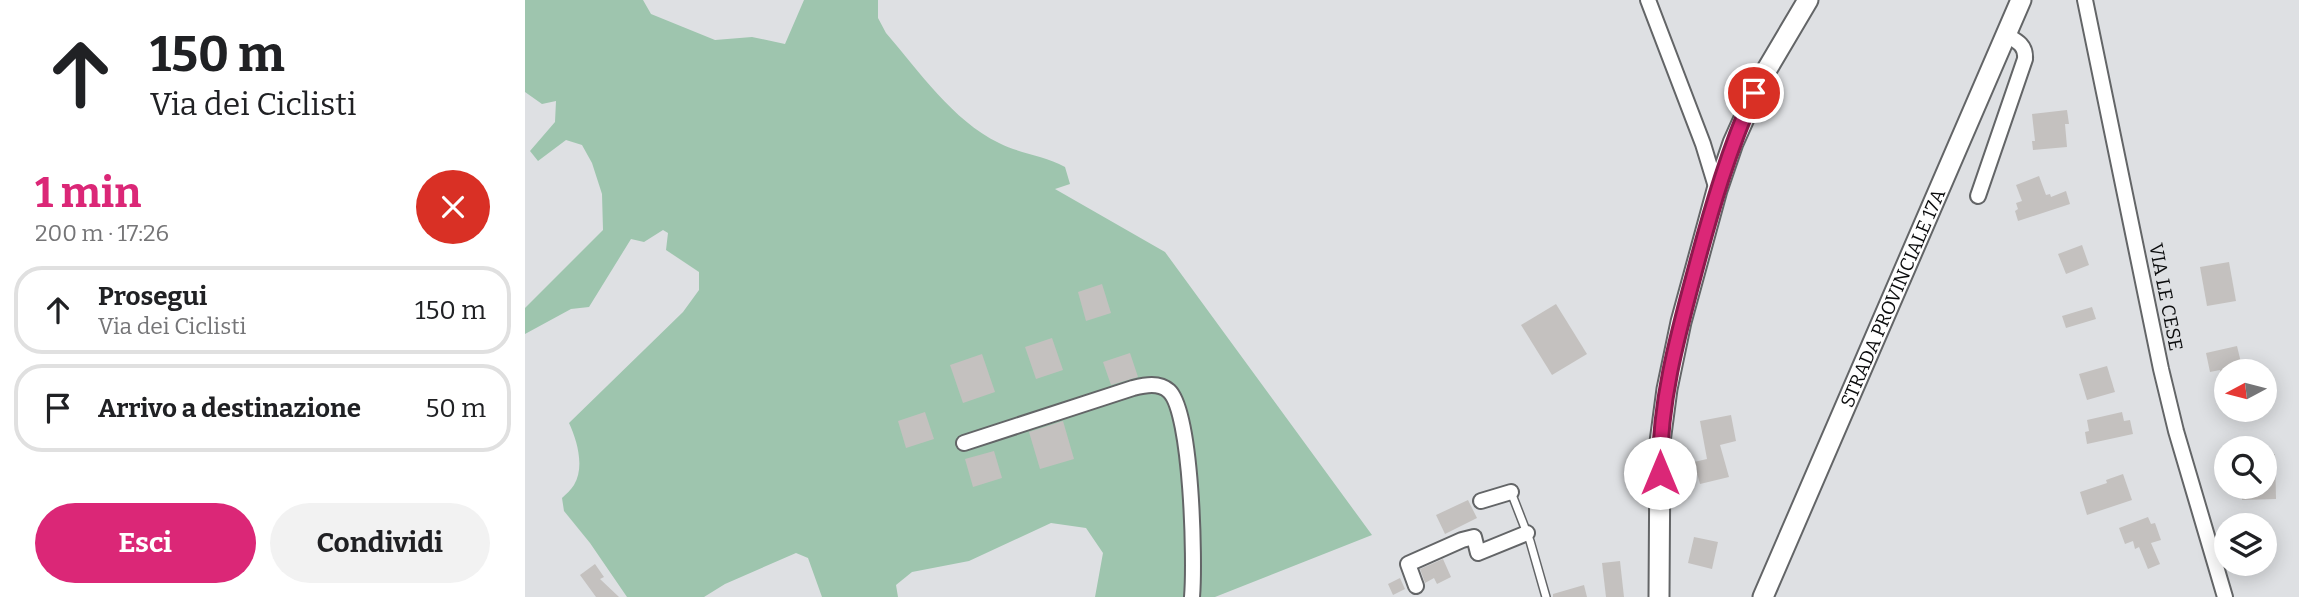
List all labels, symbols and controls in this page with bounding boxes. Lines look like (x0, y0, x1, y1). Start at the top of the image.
text: 150 m (150, 25, 285, 84)
icon: ahead (35, 28, 126, 119)
pin (1724, 63, 1784, 123)
icon: arrive (1735, 74, 1773, 112)
text: Via dei Ciclisti (150, 85, 356, 123)
text: 1 min (35, 168, 141, 218)
button: close (416, 170, 490, 244)
street label: STRADA PROVINCIALE 17A (1835, 184, 1950, 411)
text: 200 m · 17:26 (35, 219, 169, 247)
street label: VIA LE CESE (2144, 241, 2188, 353)
text: Prosegui (98, 281, 207, 312)
icon: ahead (39, 291, 77, 329)
text: 150 m (415, 295, 486, 326)
text: Via dei Ciclisti (98, 312, 246, 340)
north arrow (2214, 359, 2277, 422)
map controls (2214, 359, 2277, 576)
icon: arrive (39, 389, 77, 427)
text: Arrivo a destinazione (98, 393, 361, 424)
text: 50 m (425, 393, 486, 424)
position arrow (1623, 436, 1697, 510)
button: search (2214, 436, 2277, 499)
button: Esci (35, 503, 256, 583)
button: Condividi (270, 503, 490, 583)
button: layers (2214, 513, 2277, 576)

